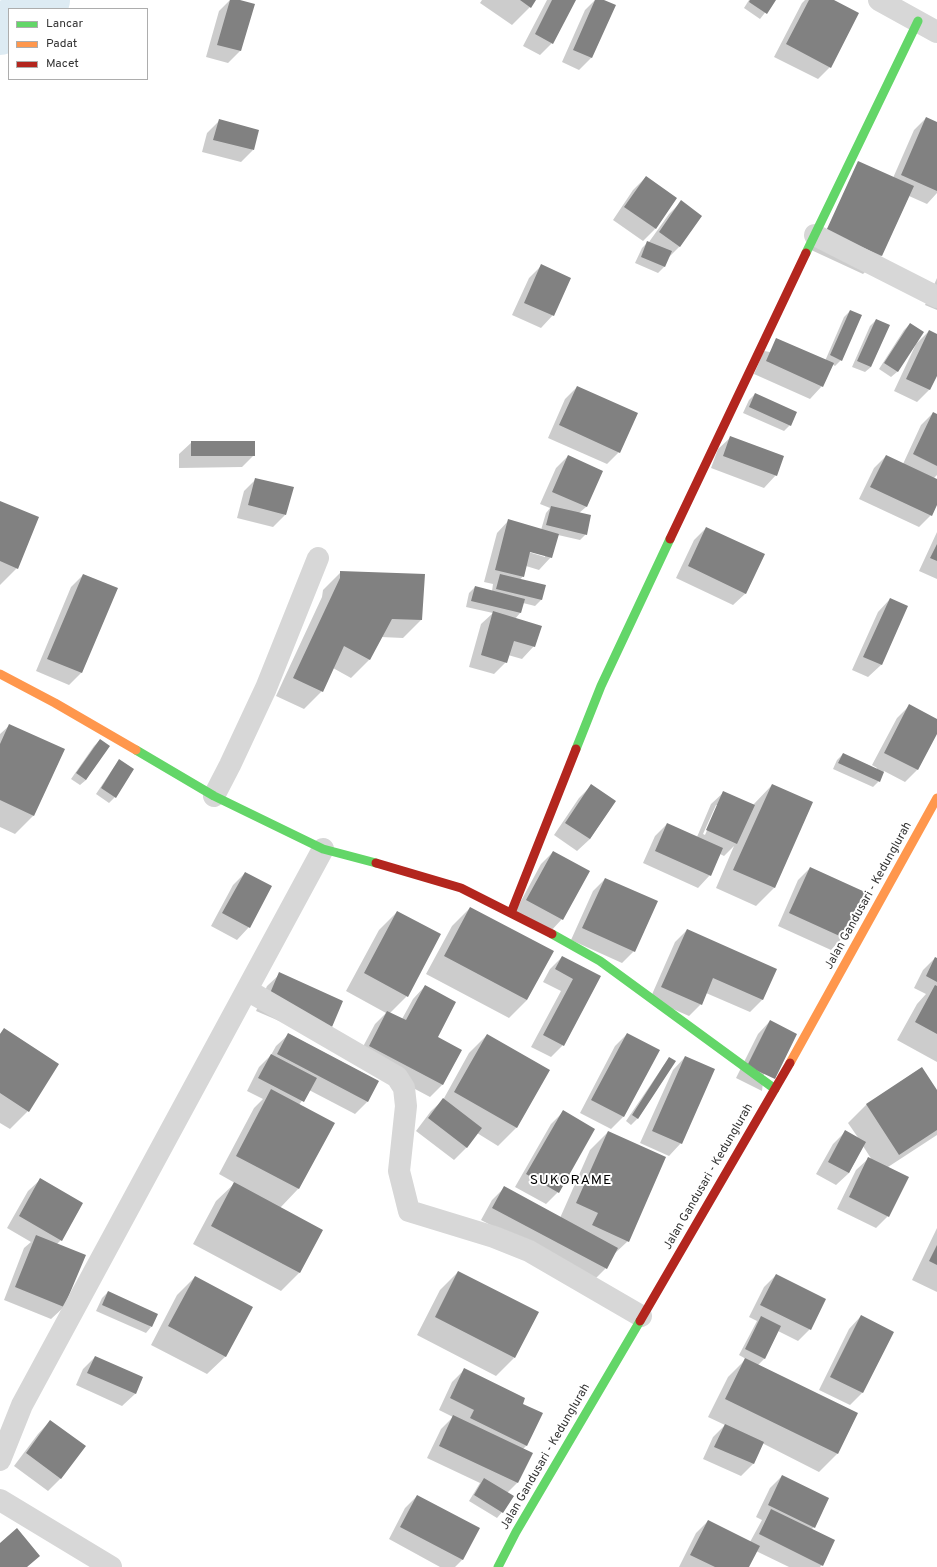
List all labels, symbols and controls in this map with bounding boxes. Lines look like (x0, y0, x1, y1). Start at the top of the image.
legend (8, 8, 148, 80)
text: Lancar (46, 16, 83, 32)
text: Padat (46, 36, 77, 52)
text: Macet (46, 56, 79, 72)
street label: Jalan Gandusari - Kedunglurah (822, 820, 916, 972)
street label: Jalan Gandusari - Kedunglurah (661, 1101, 757, 1253)
district label: SUKORAME (530, 1173, 612, 1189)
street label: Jalan Gandusari - Kedunglurah (498, 1381, 594, 1533)

